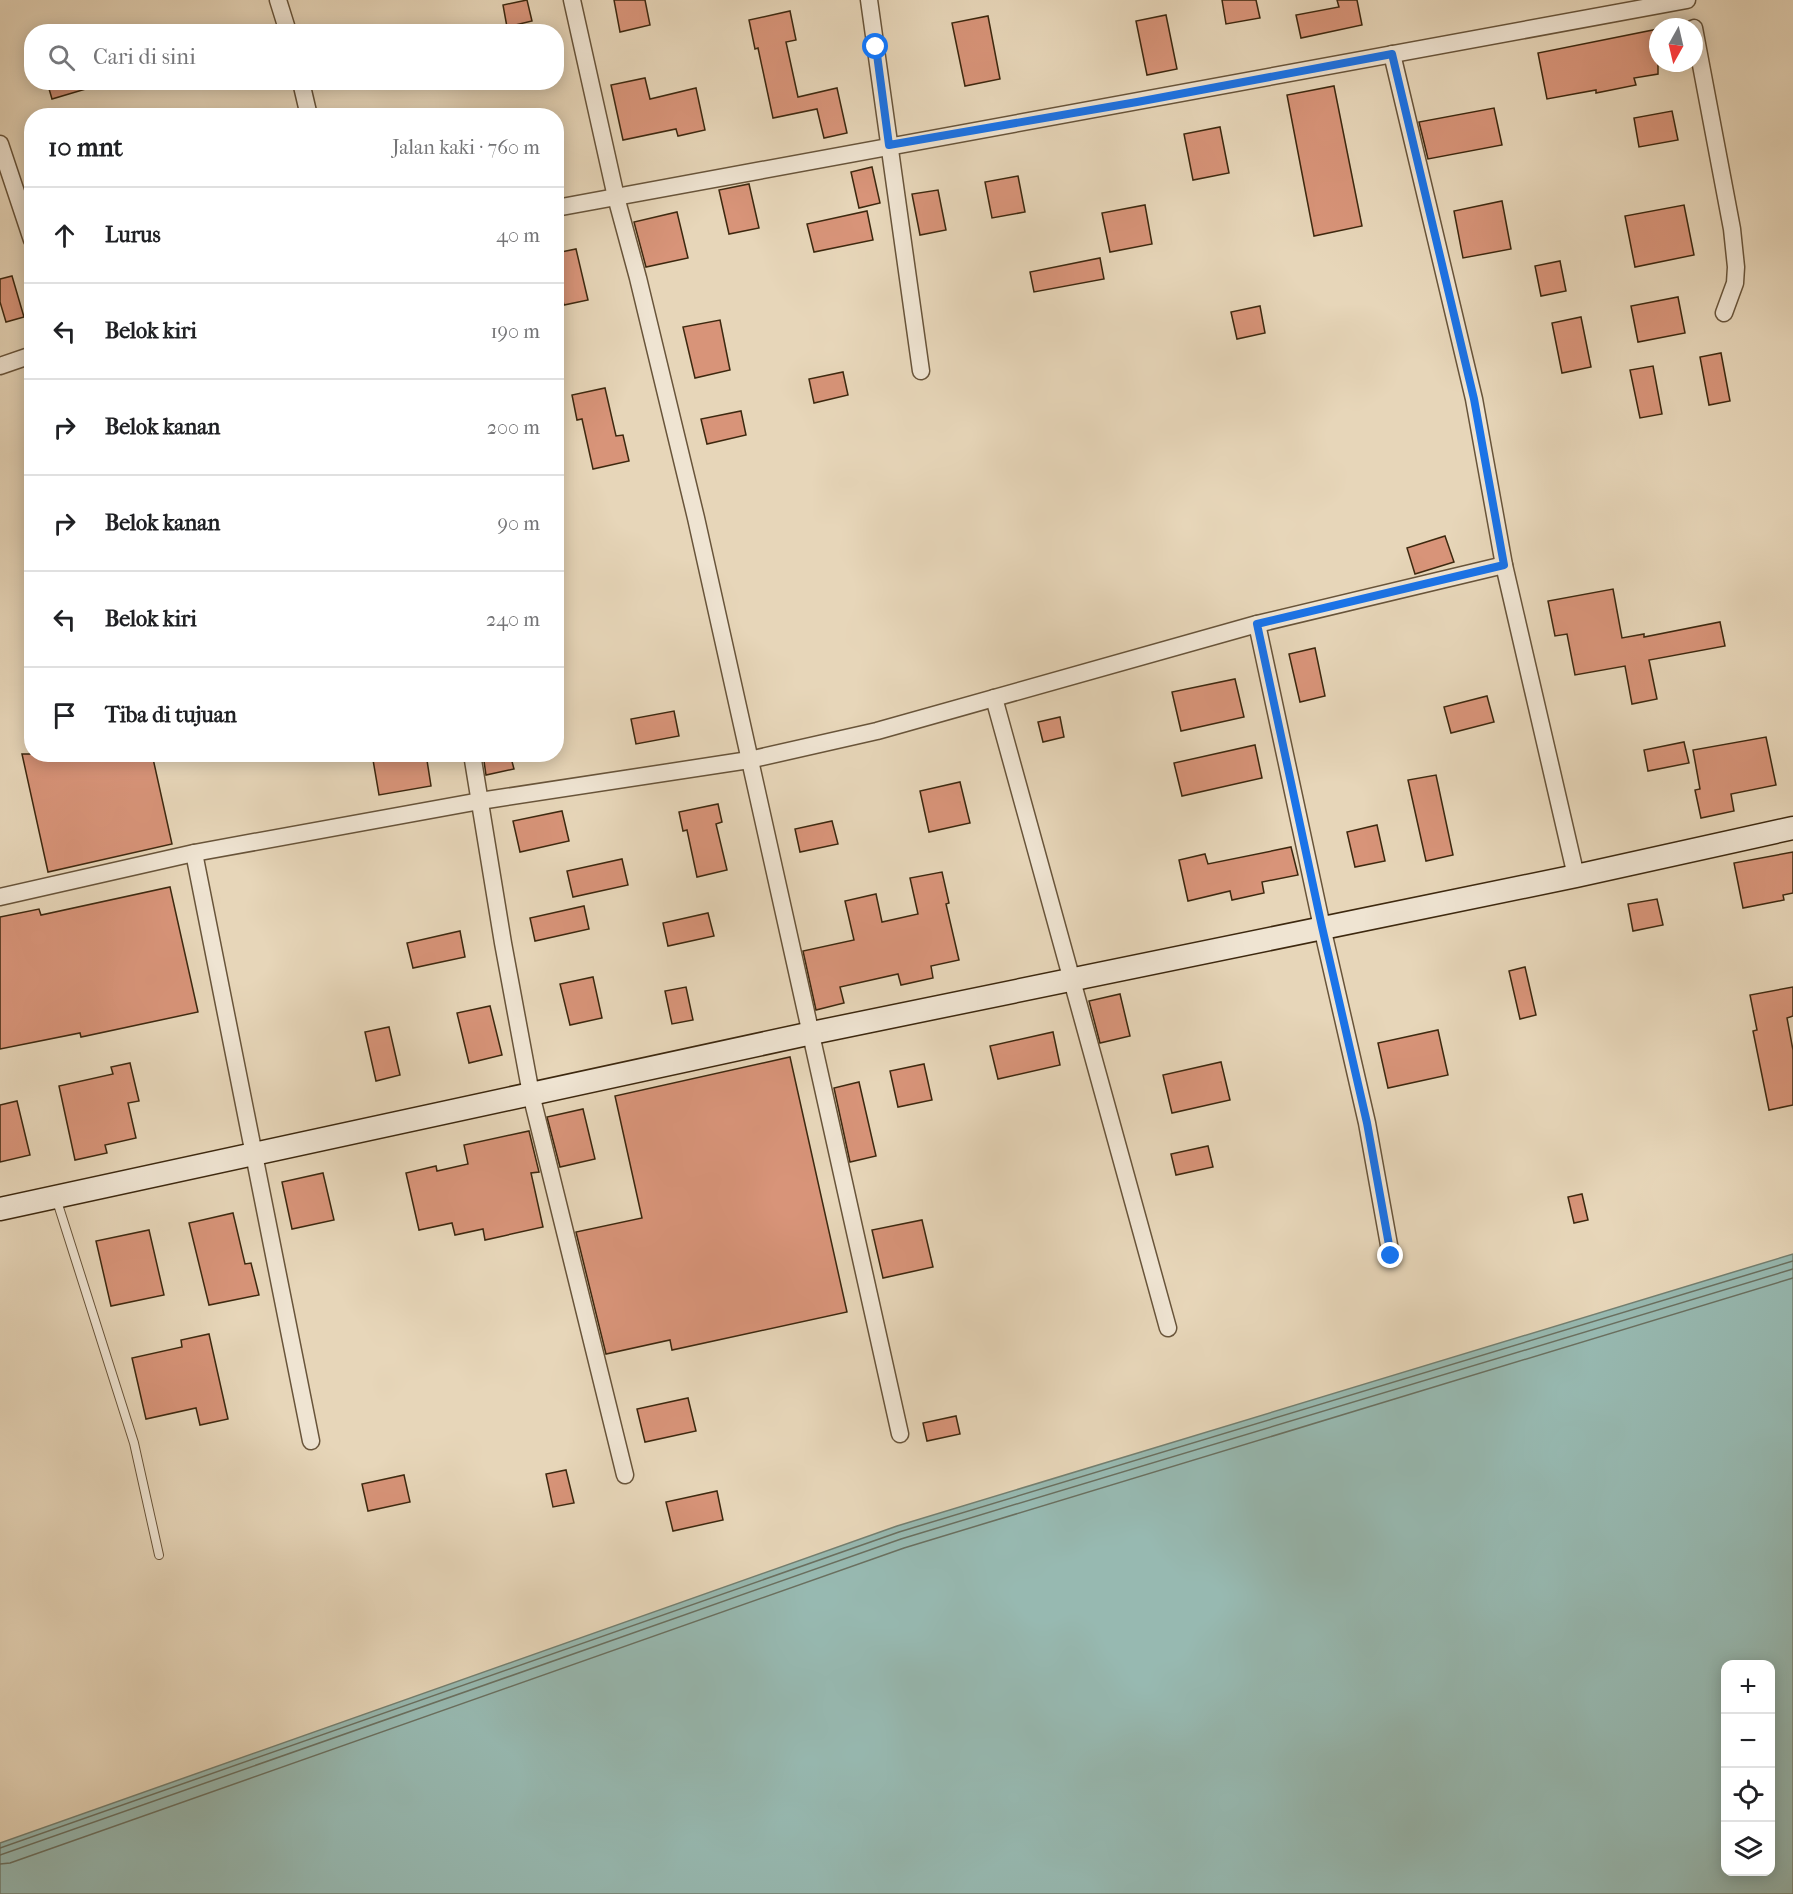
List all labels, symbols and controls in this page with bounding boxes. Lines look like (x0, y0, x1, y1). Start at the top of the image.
north arrow (1649, 18, 1703, 72)
search box (24, 24, 564, 90)
route start (862, 33, 888, 59)
icon: search (45, 41, 78, 74)
text: Cari di sini (93, 44, 196, 70)
text: 10 mnt (48, 132, 123, 163)
text: Jalan kaki · 760 m (392, 136, 540, 159)
icon: ahead (48, 219, 81, 252)
text: Lurus (105, 222, 161, 248)
text: 40 m (496, 224, 540, 247)
icon: left (48, 315, 81, 348)
text: Belok kiri (105, 318, 197, 344)
text: 190 m (490, 320, 540, 343)
icon: right (48, 411, 81, 444)
text: Belok kanan (105, 414, 220, 440)
text: 200 m (487, 416, 540, 439)
icon: right (48, 507, 81, 540)
text: Belok kanan (105, 510, 220, 536)
text: 90 m (498, 512, 540, 535)
icon: left (48, 603, 81, 636)
text: Belok kiri (105, 606, 197, 632)
text: 240 m (486, 608, 540, 631)
icon: arrive (48, 699, 81, 732)
text: Tiba di tujuan (105, 702, 237, 728)
route end (1377, 1242, 1403, 1268)
map controls (1721, 1660, 1775, 1876)
button: + (1721, 1660, 1775, 1714)
button: − (1721, 1714, 1775, 1768)
button: locate (1721, 1768, 1775, 1822)
button: layers (1721, 1822, 1775, 1876)

